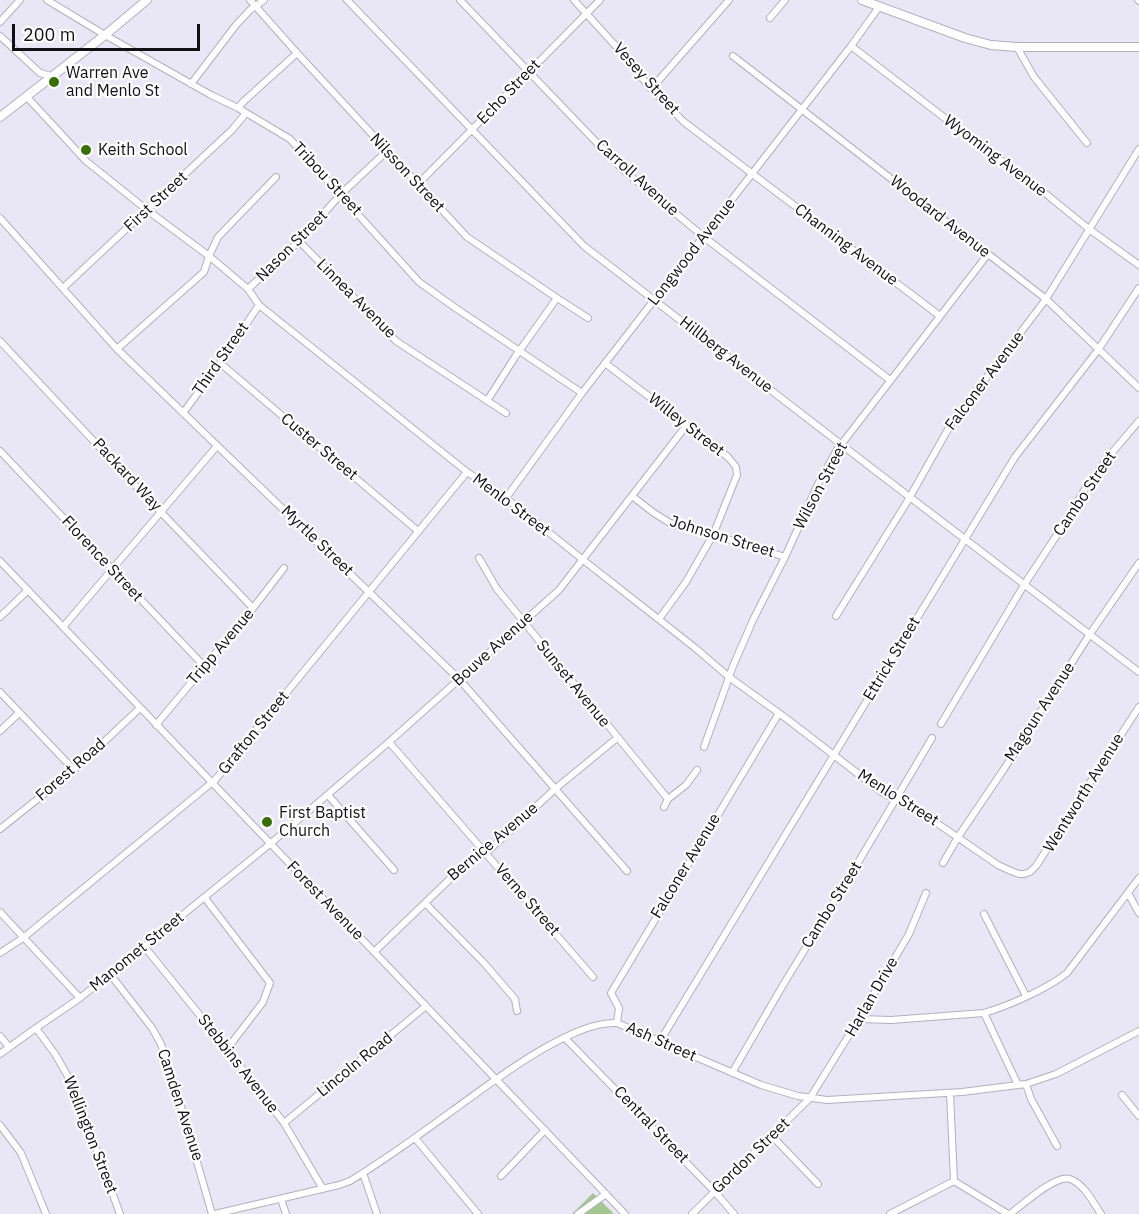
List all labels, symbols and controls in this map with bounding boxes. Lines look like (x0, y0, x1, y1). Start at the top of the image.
scale bar (15, 12, 202, 50)
text: 200 m (23, 23, 75, 46)
street label: Vesey Street (609, 39, 683, 119)
street label: Echo Street (473, 56, 545, 128)
place label: Warren Ave and Menlo St (66, 63, 160, 101)
marker: Warren Ave and Menlo St (47, 75, 61, 89)
street label: Wyoming Avenue (940, 111, 1050, 201)
street label: Nilsson Street (366, 130, 448, 216)
street label: Carroll Avenue (592, 136, 682, 220)
street label: Tribou Street (288, 138, 366, 220)
place label: Keith School (98, 140, 188, 160)
marker: Keith School (79, 143, 93, 157)
street label: First Street (120, 168, 192, 236)
street label: Woodard Avenue (886, 172, 994, 262)
street label: Longwood Avenue (644, 194, 740, 310)
street label: Channing Avenue (791, 200, 901, 290)
street label: Nason Street (252, 206, 332, 286)
street label: Linnea Avenue (312, 255, 400, 343)
street label: Hillberg Avenue (676, 313, 776, 397)
street label: Third Street (189, 319, 253, 399)
street label: Falconer Avenue (942, 328, 1028, 434)
street label: Willey Street (644, 389, 728, 461)
street label: Custer Street (277, 409, 361, 485)
street label: Packard Way (88, 435, 166, 515)
street label: Wilson Street (790, 439, 852, 533)
street label: Cambo Street (1050, 448, 1120, 540)
street label: Menlo Street (469, 470, 553, 540)
street label: Myrtle Street (277, 502, 357, 580)
street label: Florence Street (57, 512, 147, 606)
street label: Johnson Street (667, 512, 777, 562)
street label: Tripp Avenue (183, 605, 259, 689)
street label: Bouve Avenue (449, 608, 537, 690)
street label: Ettrick Street (859, 614, 925, 704)
street label: Sunset Avenue (532, 636, 614, 732)
street label: Magoun Avenue (1001, 659, 1079, 765)
street label: Grafton Street (214, 687, 294, 779)
street label: Wentworth Avenue (1040, 730, 1128, 856)
street label: Forest Road (32, 735, 110, 805)
street label: Menlo Street (854, 766, 942, 830)
street label: Bernice Avenue (444, 799, 542, 885)
place label: First Baptist Church (279, 803, 366, 841)
street label: Falconer Avenue (647, 810, 725, 922)
marker: First Baptist Church (260, 815, 274, 829)
street label: Forest Avenue (282, 857, 368, 945)
street label: Cambo Street (798, 858, 866, 952)
street label: Verne Street (490, 860, 564, 940)
street label: Manomet Street (86, 908, 188, 996)
street label: Harlan Drive (842, 954, 902, 1040)
street label: Stebbins Avenue (193, 1011, 283, 1117)
street label: Ash Street (623, 1018, 699, 1066)
street label: Lincoln Road (313, 1029, 397, 1101)
street label: Camden Avenue (153, 1046, 207, 1164)
street label: Wellington Street (59, 1074, 121, 1196)
street label: Central Street (609, 1082, 693, 1168)
street label: Gordon Street (708, 1114, 794, 1198)

